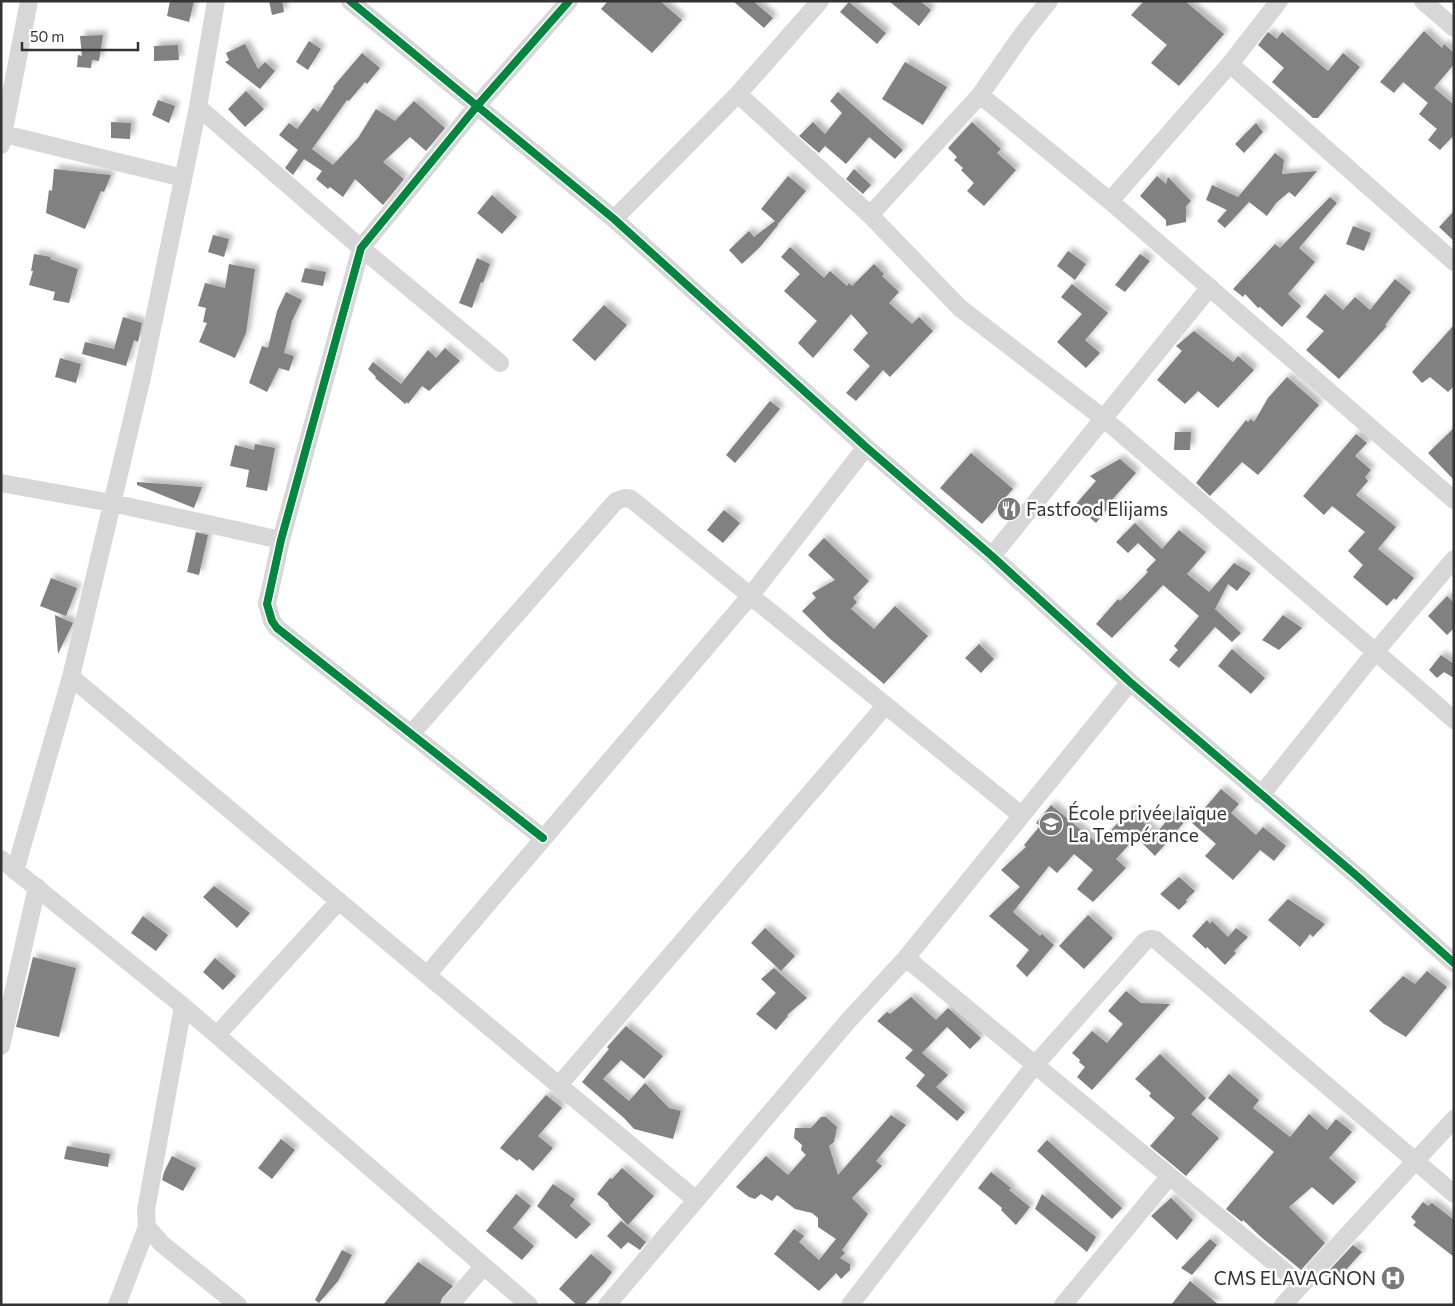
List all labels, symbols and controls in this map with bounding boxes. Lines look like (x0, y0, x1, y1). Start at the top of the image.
scale bar (22, 20, 139, 52)
text: 50 m (30, 27, 64, 45)
restaurant icon: Fastfood Elijams (996, 496, 1022, 522)
place label: Fastfood Elijams (1026, 497, 1168, 520)
place label: École privée laïque La Tempérance (1068, 801, 1227, 846)
school or university icon: École privée laïque La Tempérance (1038, 811, 1064, 837)
hospital icon: CMS ELAVAGNON (1380, 1265, 1406, 1291)
place label: CMS ELAVAGNON (1214, 1266, 1376, 1289)

